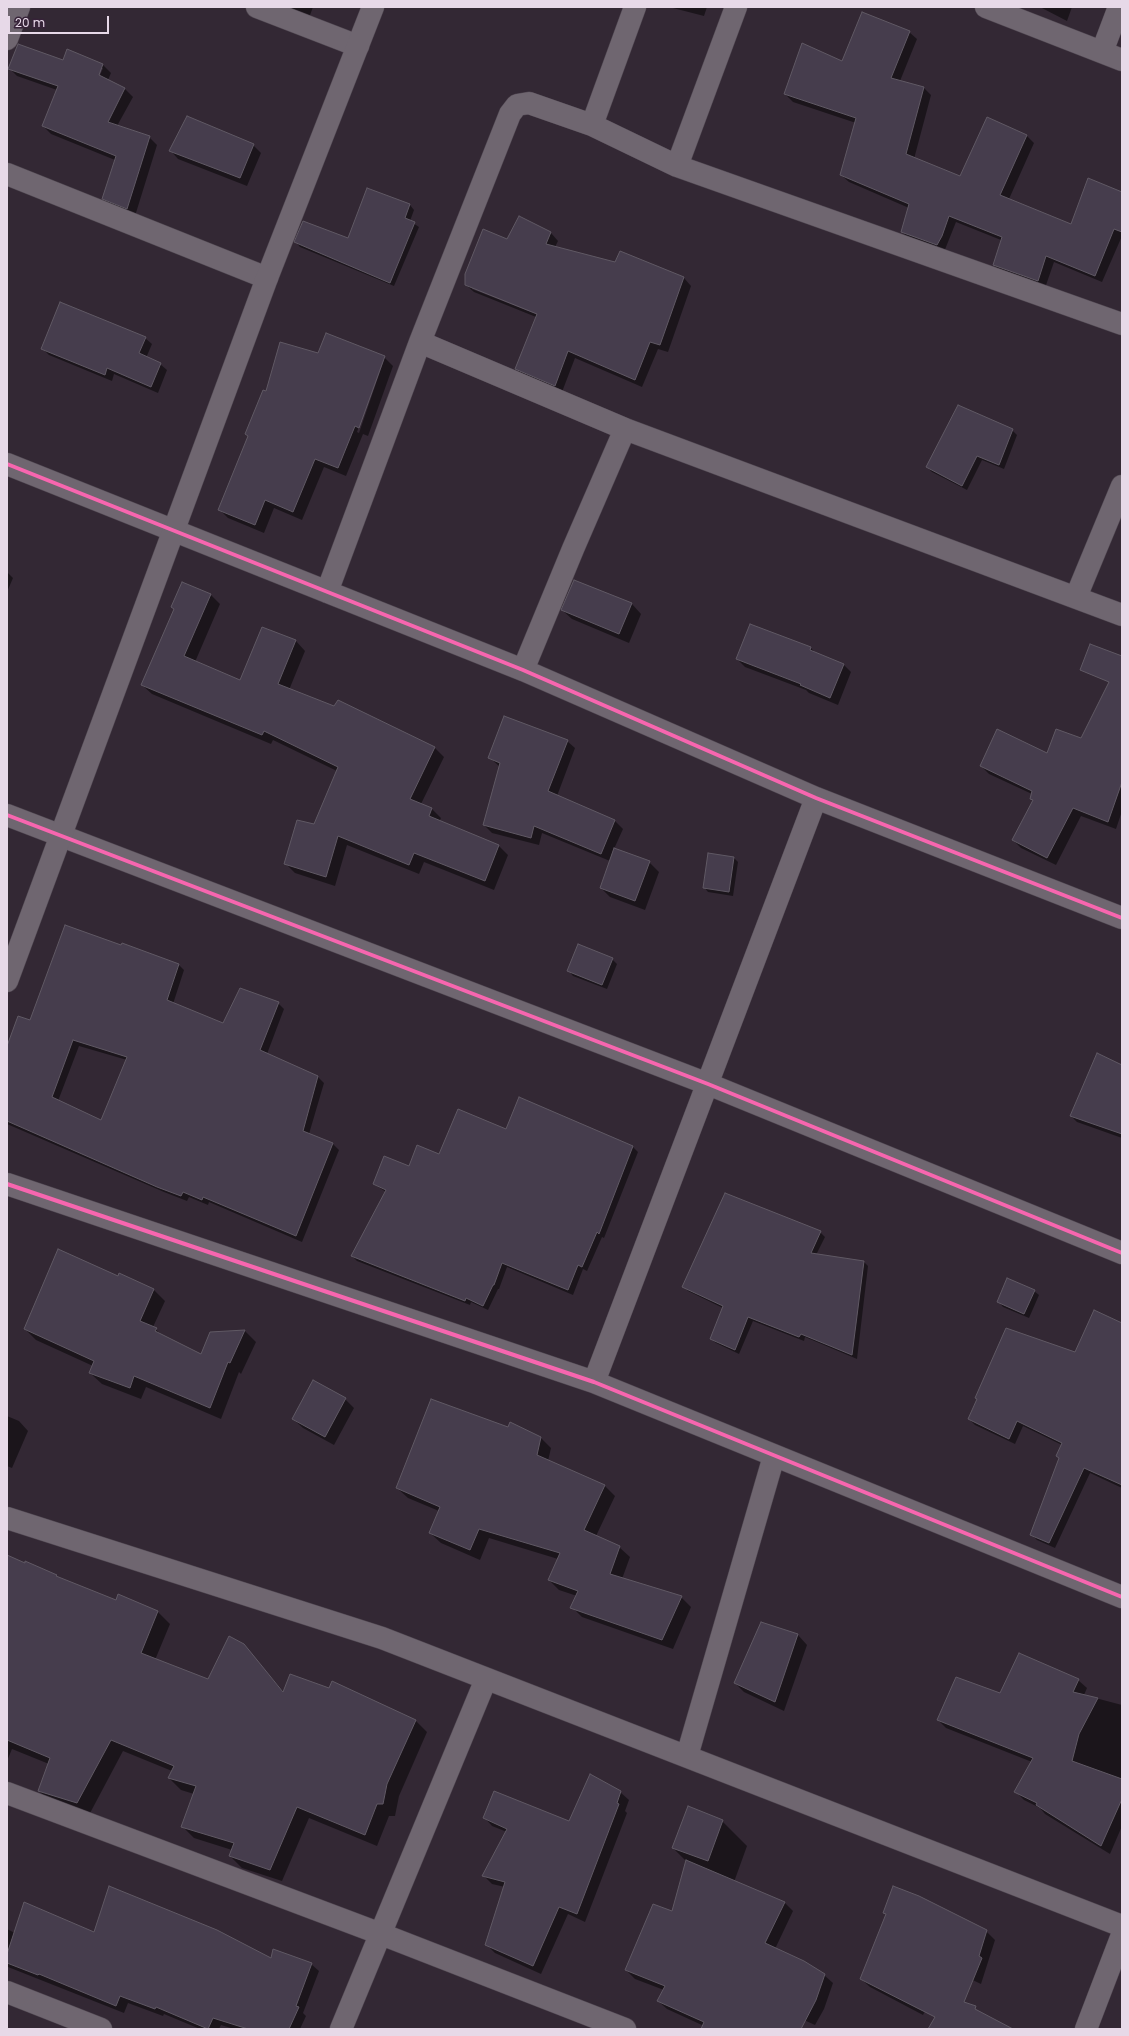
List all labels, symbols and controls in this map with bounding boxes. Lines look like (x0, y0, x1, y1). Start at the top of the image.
scale bar (10, 8, 111, 34)
text: 20 m (15, 14, 45, 31)

